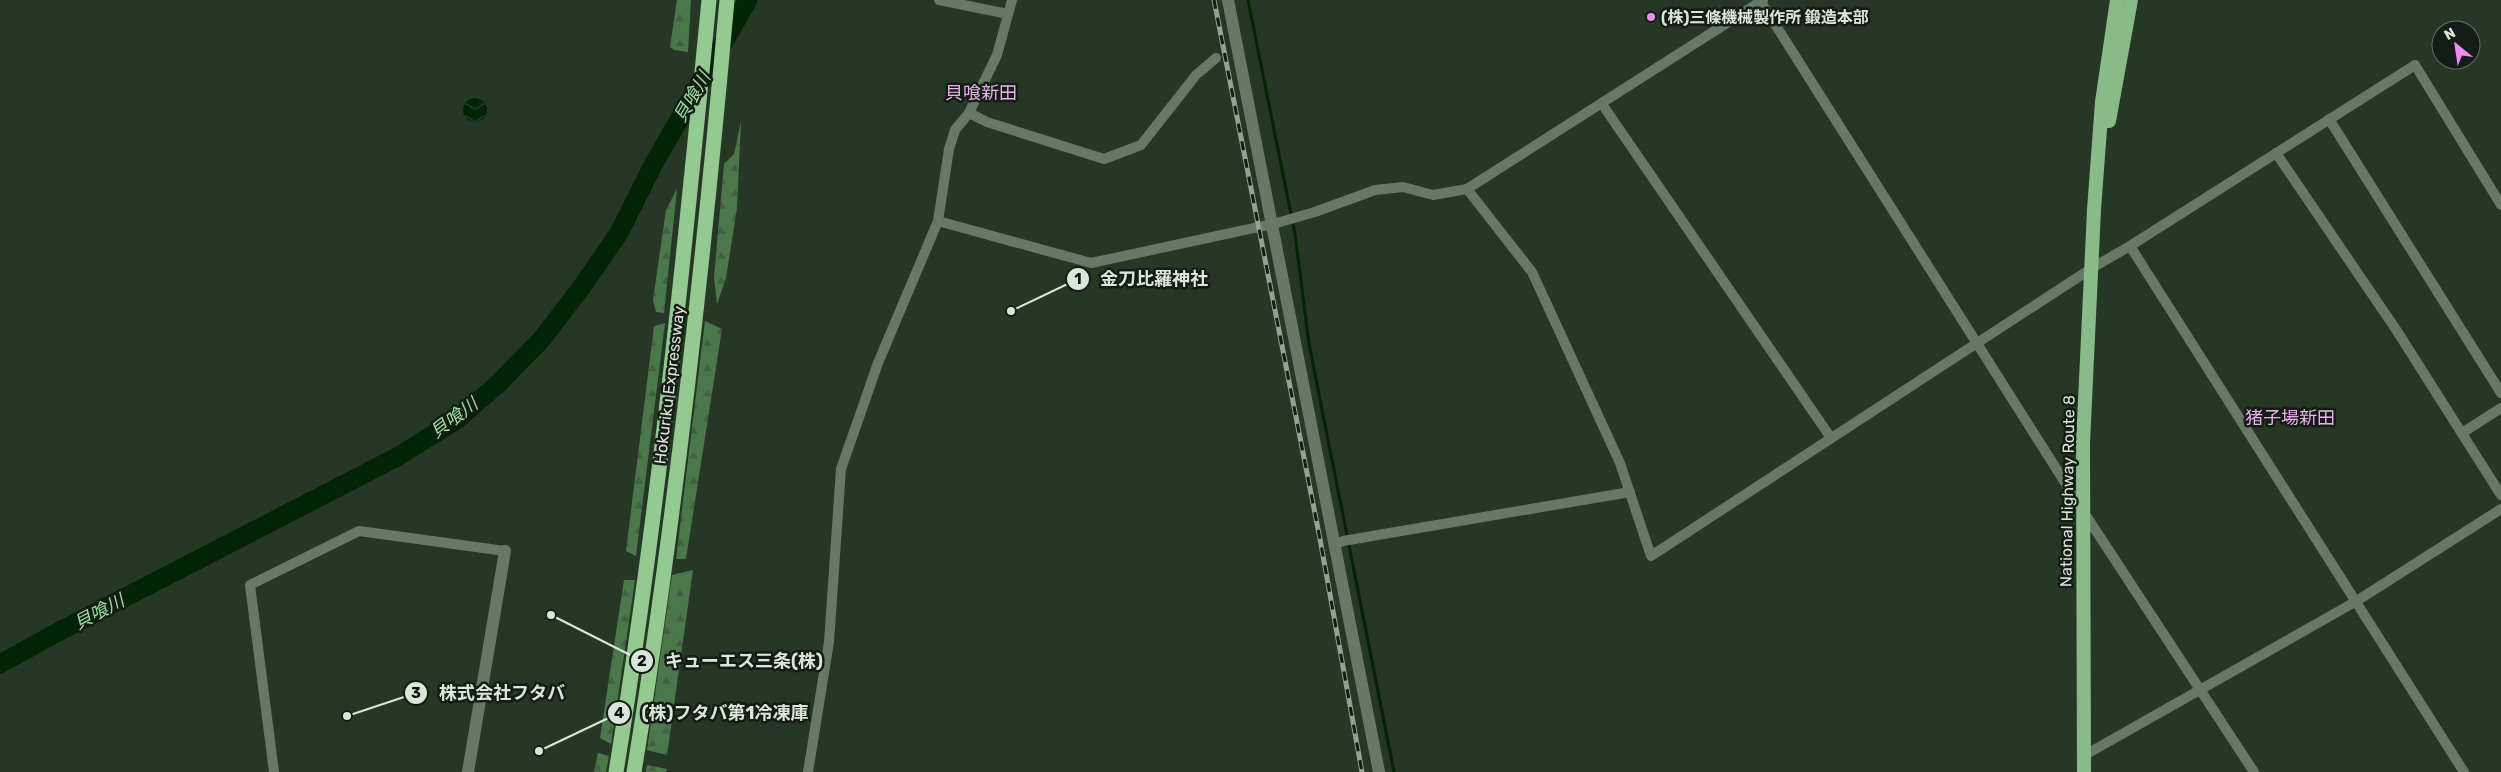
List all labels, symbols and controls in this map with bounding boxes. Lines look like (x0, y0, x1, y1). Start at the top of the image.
place label: (株)三條機械製作所 鍛造本部 (1661, 8, 1869, 27)
marker: (株)三條機械製作所 鍛造本部 (1645, 11, 1657, 23)
north arrow (2431, 20, 2481, 70)
text: N (2441, 24, 2458, 44)
water label: 貝喰川 (669, 66, 716, 126)
district label: 貝喰新田 (945, 82, 1017, 104)
callout: 金刀比羅神社 (1065, 262, 1218, 295)
text: 金刀比羅神社 (1100, 268, 1208, 290)
text: 1 (1074, 270, 1082, 288)
street label: Hokuriku Expressway (650, 305, 689, 465)
water label: 貝喰川 (426, 392, 484, 443)
street label: National Highway Route 8 (2056, 395, 2079, 587)
district label: 猪子場新田 (2245, 407, 2335, 429)
water label: 貝喰川 (70, 589, 130, 634)
callout: キューエス三条(株) (630, 644, 833, 677)
text: キューエス三条(株) (665, 650, 823, 672)
text: 2 (637, 652, 647, 670)
callout: 株式会社フタバ (404, 676, 575, 709)
text: 株式会社フタバ (439, 682, 565, 704)
text: 3 (411, 684, 421, 702)
callout: (株)フタバ第1冷凍庫 (606, 696, 818, 729)
text: (株)フタバ第1冷凍庫 (642, 702, 808, 724)
text: 4 (614, 704, 624, 722)

